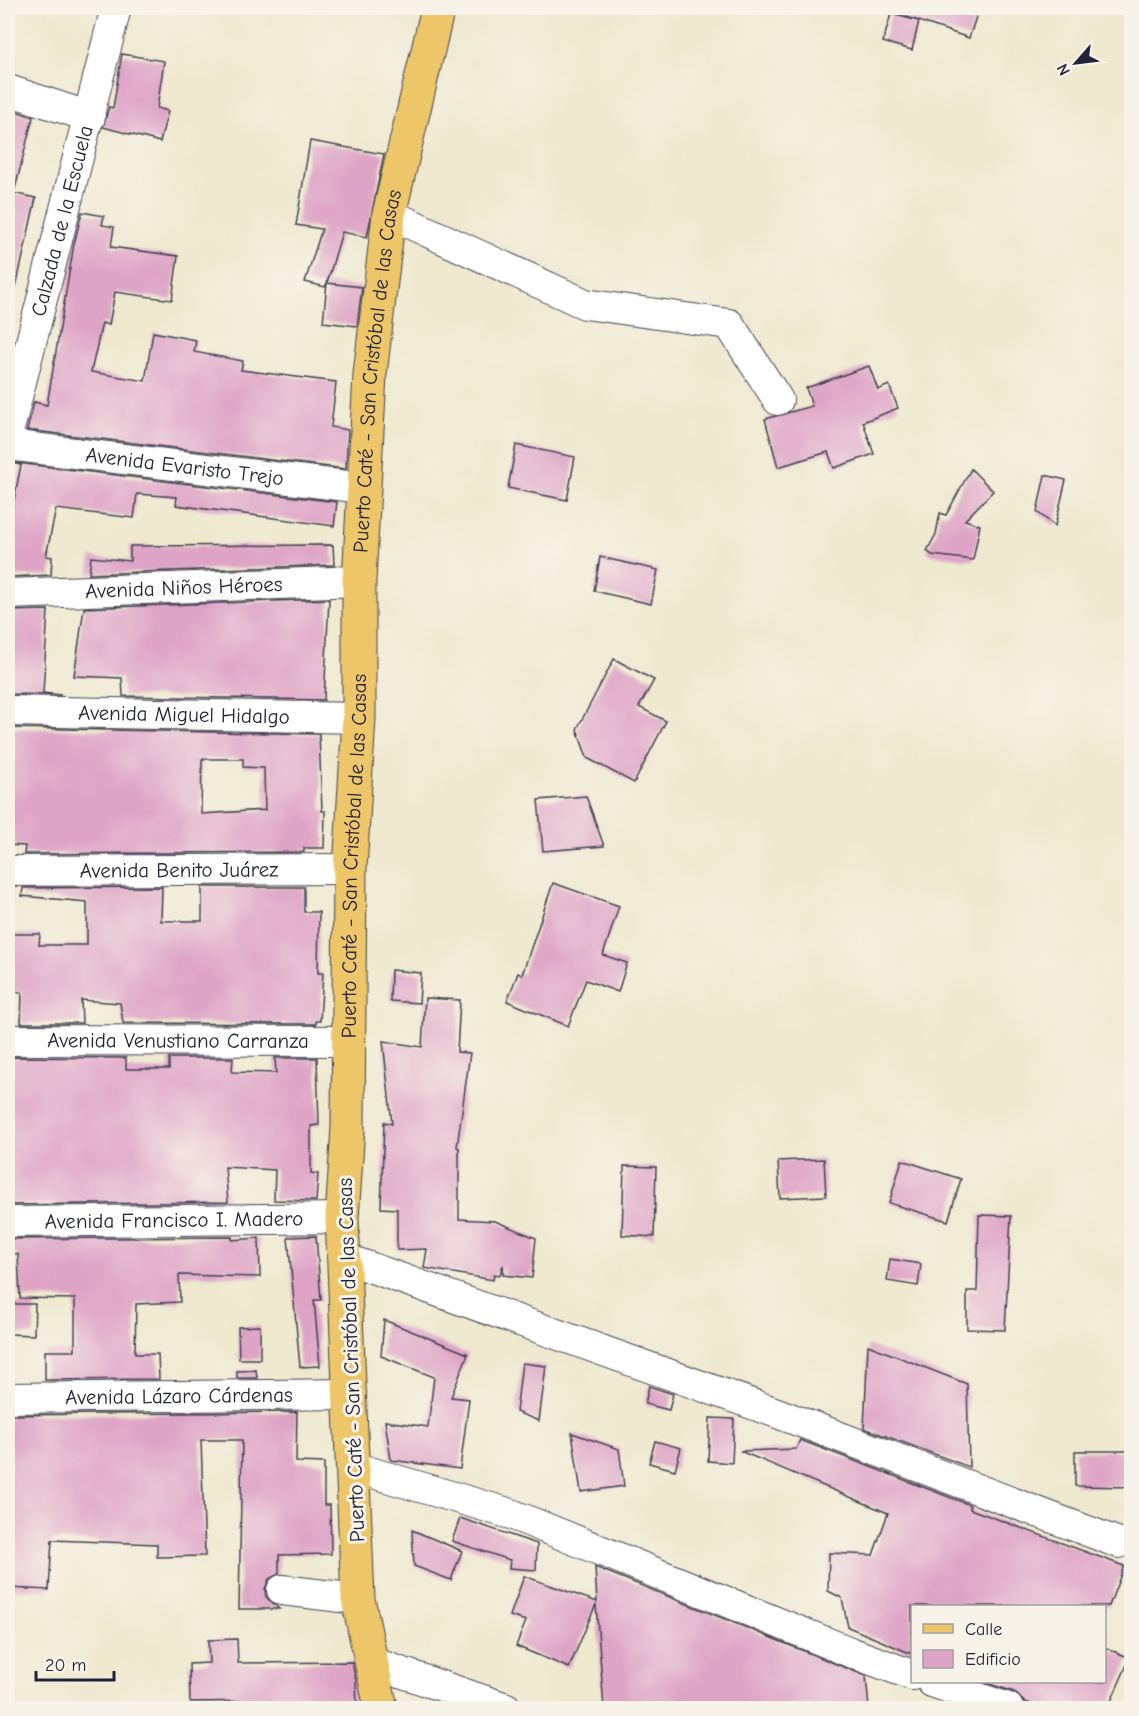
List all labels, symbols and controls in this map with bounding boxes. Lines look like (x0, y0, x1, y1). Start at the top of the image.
north arrow (1046, 33, 1106, 93)
text: N (1053, 61, 1074, 78)
street label: Calzada de la Escuela (26, 123, 98, 319)
street label: Puerto Caté - San Cristóbal de las Casas (349, 187, 406, 553)
street label: Avenida Evaristo Trejo (84, 443, 285, 490)
street label: Avenida Niños Héroes (85, 572, 283, 603)
street label: Puerto Caté - San Cristóbal de las Casas (337, 674, 371, 1039)
street label: Avenida Miguel Hidalgo (78, 700, 290, 729)
street label: Avenida Benito Juárez (80, 857, 278, 883)
street label: Avenida Venustiano Carranza (47, 1028, 309, 1053)
street label: Puerto Caté - San Cristóbal de las Casas (333, 1177, 369, 1543)
street label: Avenida Francisco I. Madero (45, 1206, 303, 1234)
street label: Avenida Lázaro Cárdenas (65, 1383, 293, 1409)
legend (911, 1605, 1106, 1683)
text: Calle (965, 1619, 1002, 1640)
scale bar (36, 1644, 114, 1682)
text: Edificio (965, 1649, 1021, 1670)
text: 20 m (45, 1655, 86, 1676)

